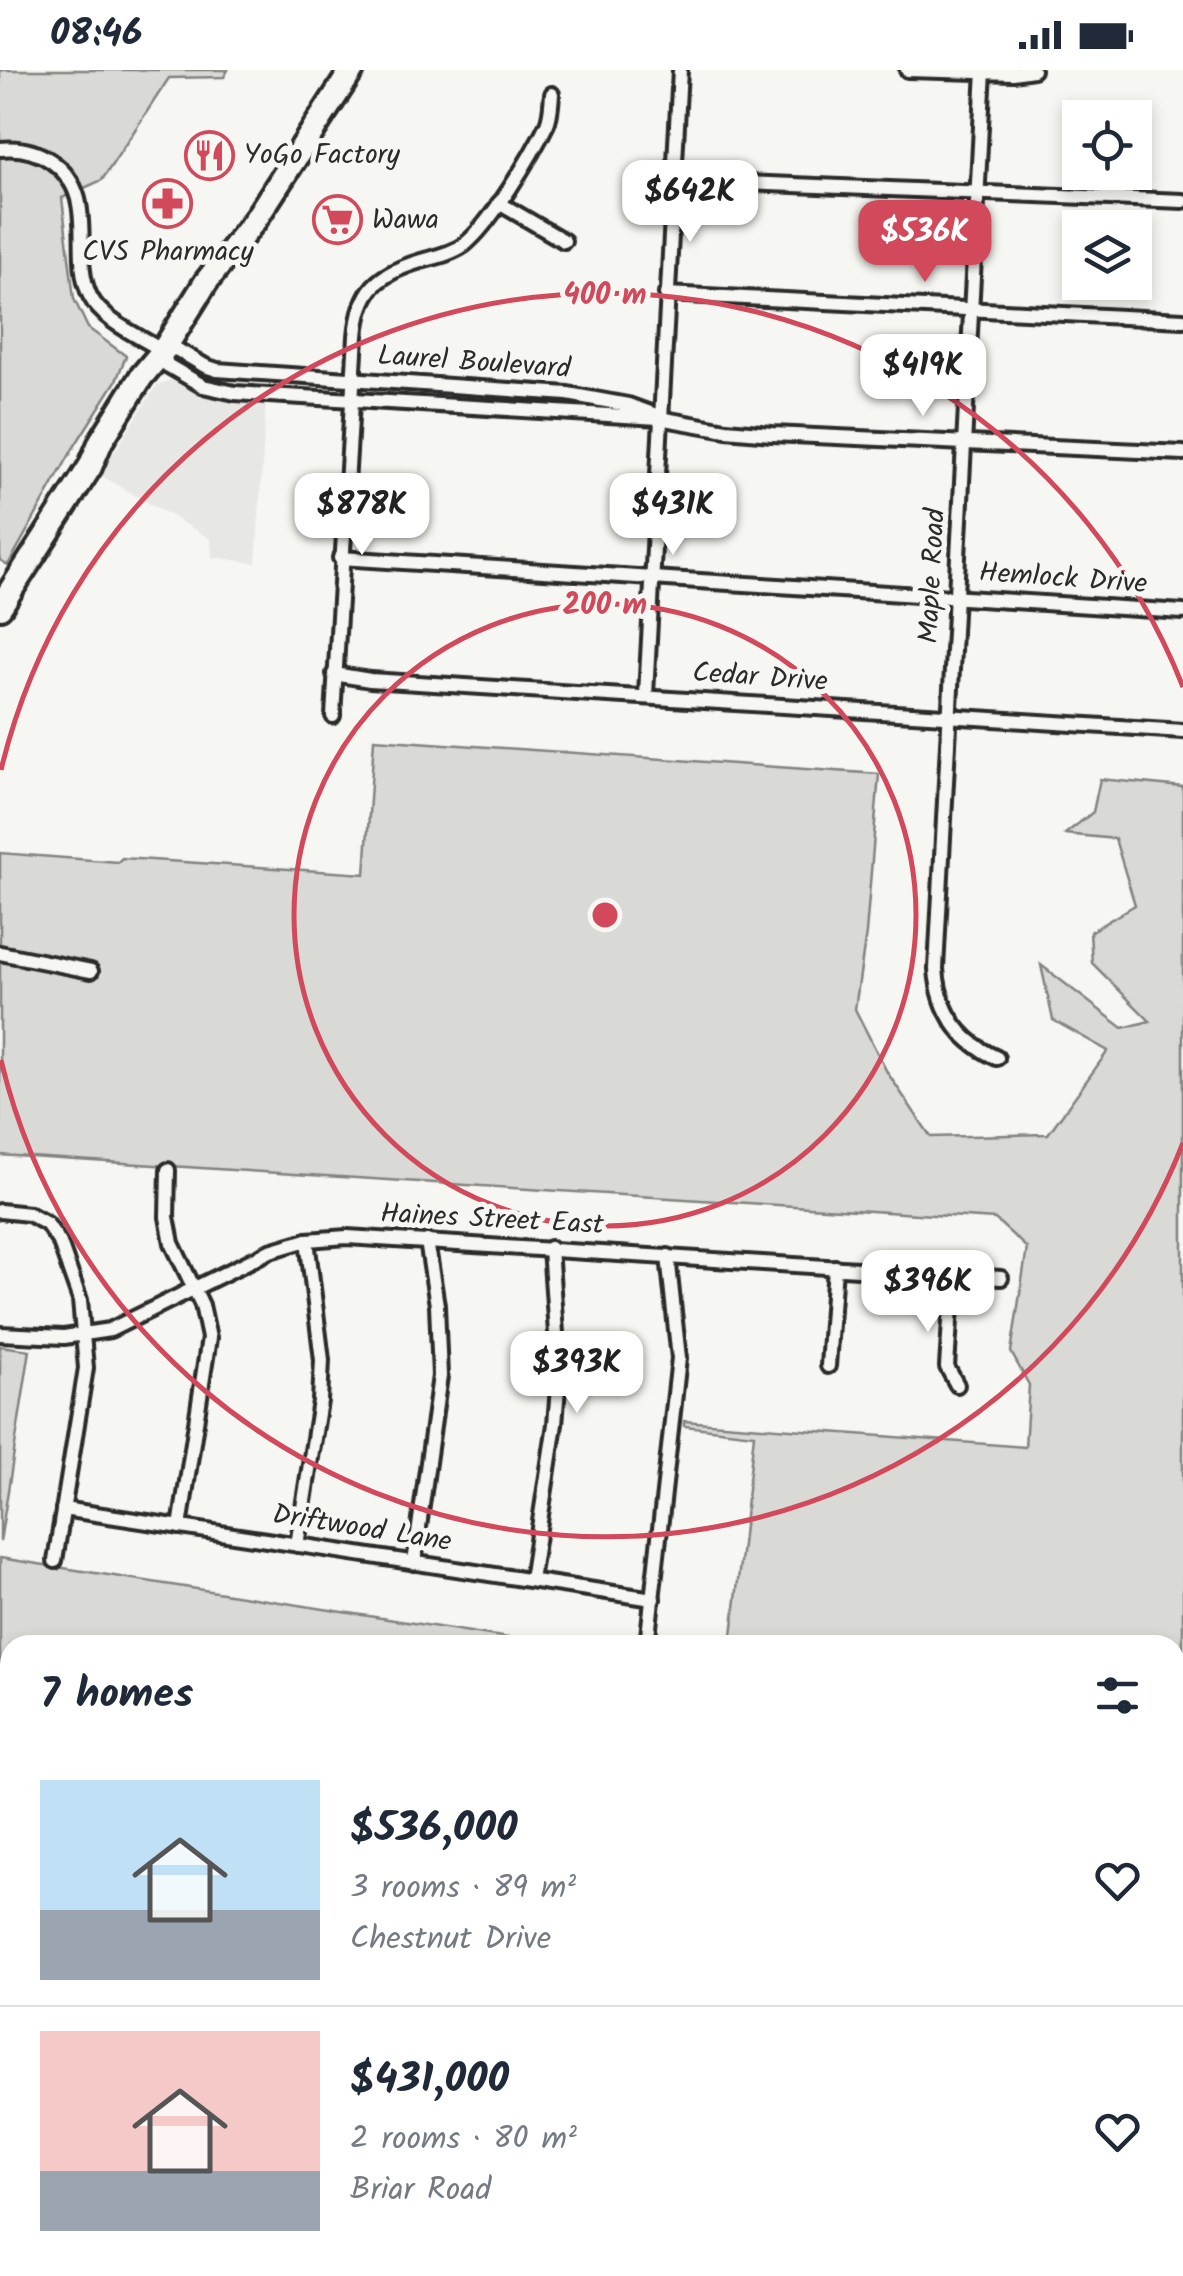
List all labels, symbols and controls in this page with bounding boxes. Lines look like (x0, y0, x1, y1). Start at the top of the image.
text: 08:46 (50, 5, 143, 65)
map controls (1062, 100, 1152, 300)
button: locate (1062, 100, 1152, 190)
restaurant icon: YoGo Factory (183, 129, 235, 181)
place label: YoGo Factory (244, 133, 401, 178)
pin: $642K (620, 160, 760, 245)
text: $642K (644, 167, 736, 218)
pharmacy icon: CVS Pharmacy (142, 178, 194, 230)
supermarket icon: Wawa (311, 194, 363, 246)
place label: Wawa (372, 198, 439, 243)
pin: $536K (855, 200, 995, 285)
text: $536K (880, 207, 970, 258)
button: layers (1062, 210, 1152, 300)
place label: CVS Pharmacy (82, 230, 255, 275)
text: 400 m (563, 272, 647, 320)
street label: Laurel Boulevard (376, 334, 573, 392)
pin: $419K (853, 334, 993, 419)
text: $419K (882, 341, 964, 392)
pin: $878K (292, 473, 432, 558)
pin: $431K (603, 473, 743, 558)
text: $878K (316, 480, 408, 531)
text: $431K (632, 480, 714, 531)
street label: Maple Road (907, 506, 959, 645)
street label: Hemlock Drive (977, 551, 1149, 607)
text: 200 m (563, 582, 647, 630)
street label: Cedar Drive (691, 651, 829, 705)
centre of rings (587, 897, 623, 933)
street label: Haines Street East (379, 1192, 606, 1248)
pin: $396K (858, 1250, 998, 1335)
text: $396K (883, 1257, 973, 1308)
pin: $393K (507, 1331, 647, 1416)
text: $393K (532, 1338, 622, 1389)
street label: Driftwood Lane (269, 1493, 455, 1565)
text: 7 homes (40, 1662, 193, 1729)
icon: filters (1090, 1668, 1145, 1723)
text: $536,000 (350, 1796, 518, 1863)
icon: home (120, 1820, 240, 1940)
icon: heart (1090, 1853, 1145, 1908)
text: 3 rooms · 89 m² (350, 1863, 576, 1914)
text: Chestnut Drive (350, 1914, 551, 1965)
text: $431,000 (350, 2047, 509, 2114)
icon: home (120, 2071, 240, 2191)
icon: heart (1090, 2104, 1145, 2159)
text: 2 rooms · 80 m² (350, 2114, 577, 2165)
text: Briar Road (350, 2165, 491, 2216)

